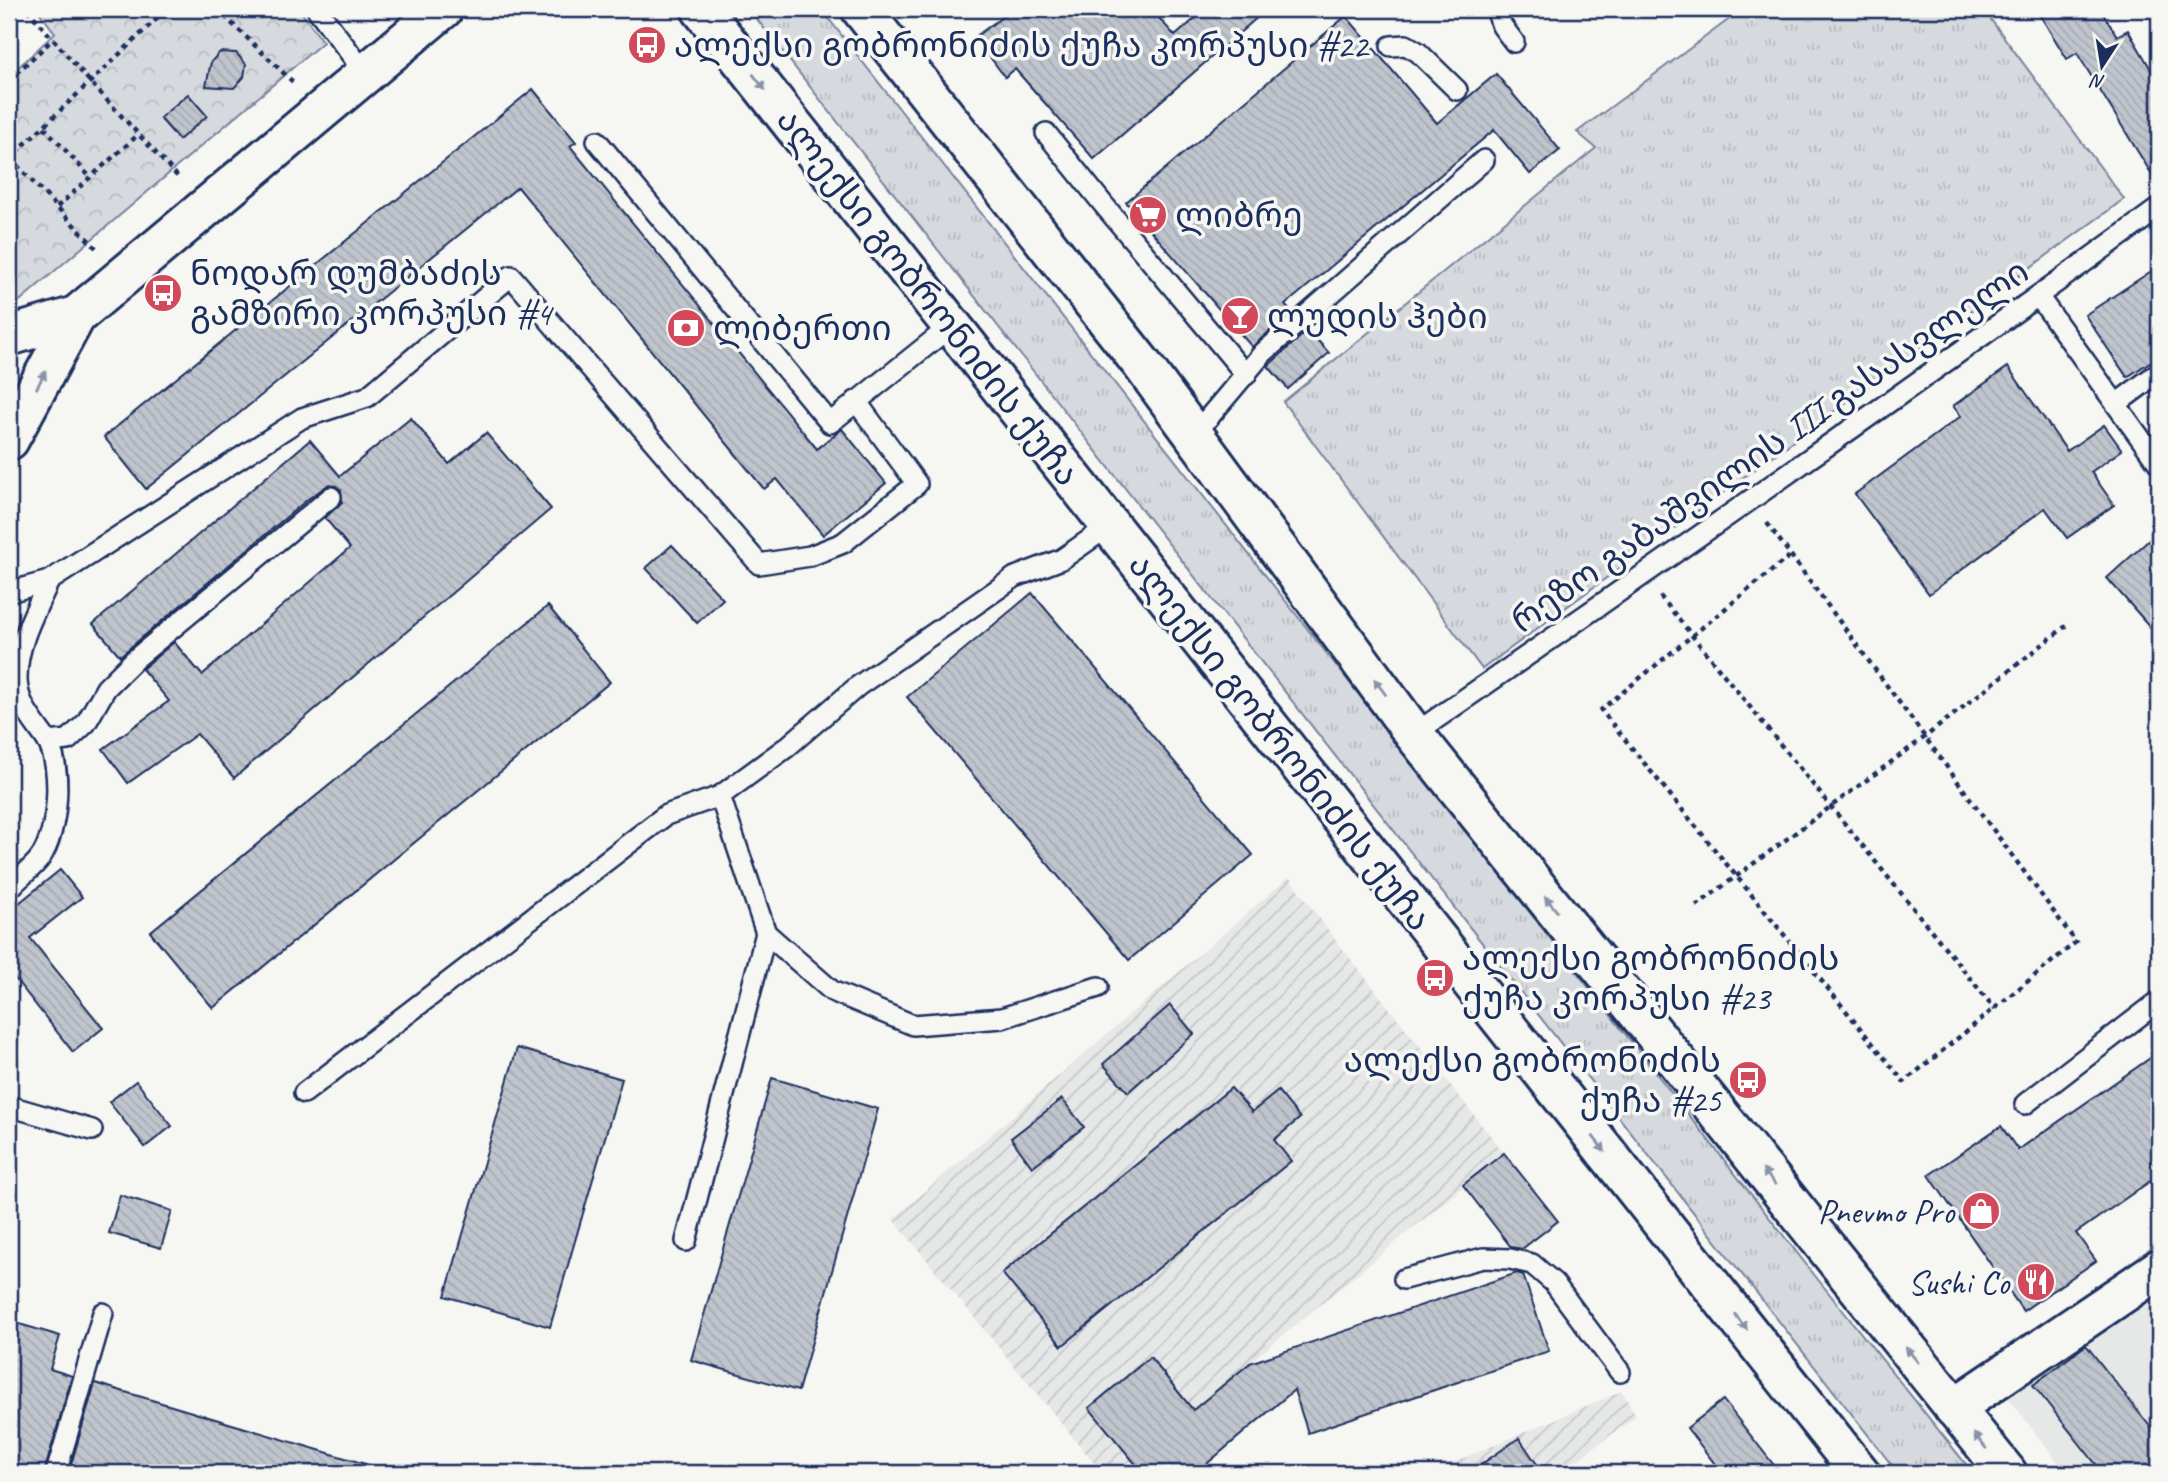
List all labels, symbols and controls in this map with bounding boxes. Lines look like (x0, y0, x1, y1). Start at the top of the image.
place label: ალექსი გობრონიძის ქუჩა კორპუსი #22 (674, 23, 1371, 68)
bus stop icon: ალექსი გობრონიძის ქუჩა კორპუსი #22 (626, 24, 668, 66)
north arrow (2066, 32, 2136, 102)
text: N (2087, 68, 2107, 95)
one-way arrow (751, 72, 766, 90)
street label: ალექსი გობრონიძის ქუჩა (766, 99, 1090, 495)
place label: ლიბრე (1175, 193, 1303, 238)
supermarket icon: ლიბრე (1127, 194, 1169, 236)
street label: რეზო გაბაშვილის III გასასვლელი (1502, 249, 2038, 643)
place label: ნოდარ დუმბაძის გამზირი კორპუსი #4 (190, 251, 554, 336)
bus stop icon: ნოდარ დუმბაძის გამზირი კორპუსი #4 (142, 272, 184, 314)
place label: ლუდის ჰები (1267, 294, 1488, 339)
bar icon: ლუდის ჰები (1219, 295, 1261, 337)
place label: ლიბერთი (713, 306, 892, 351)
bank icon: ლიბერთი (665, 307, 707, 349)
one-way arrow (35, 370, 47, 390)
street label: ალექსი გობრონიძის ქუჩა (1118, 544, 1442, 940)
one-way arrow (1373, 678, 1387, 696)
one-way arrow (1543, 896, 1558, 914)
place label: ალექსი გობრონიძის ქუჩა კორპუსი #23 (1462, 936, 1839, 1021)
bus stop icon: ალექსი გობრონიძის ქუჩა კორპუსი #23 (1414, 957, 1456, 999)
place label: ალექსი გობრონიძის ქუჩა #25 (1344, 1038, 1723, 1123)
bus stop icon: ალექსი გობრონიძის ქუჩა #25 (1727, 1059, 1769, 1101)
one-way arrow (1592, 1134, 1607, 1152)
one-way arrow (1762, 1169, 1777, 1187)
place label: Pnevmo Pro (1818, 1189, 1956, 1234)
shop icon: Pnevmo Pro (1960, 1190, 2002, 1232)
place label: Sushi Co (1908, 1260, 2011, 1305)
restaurant icon: Sushi Co (2015, 1261, 2057, 1303)
one-way arrow (1733, 1313, 1747, 1331)
one-way arrow (1904, 1346, 1919, 1364)
one-way arrow (1973, 1432, 1988, 1450)

